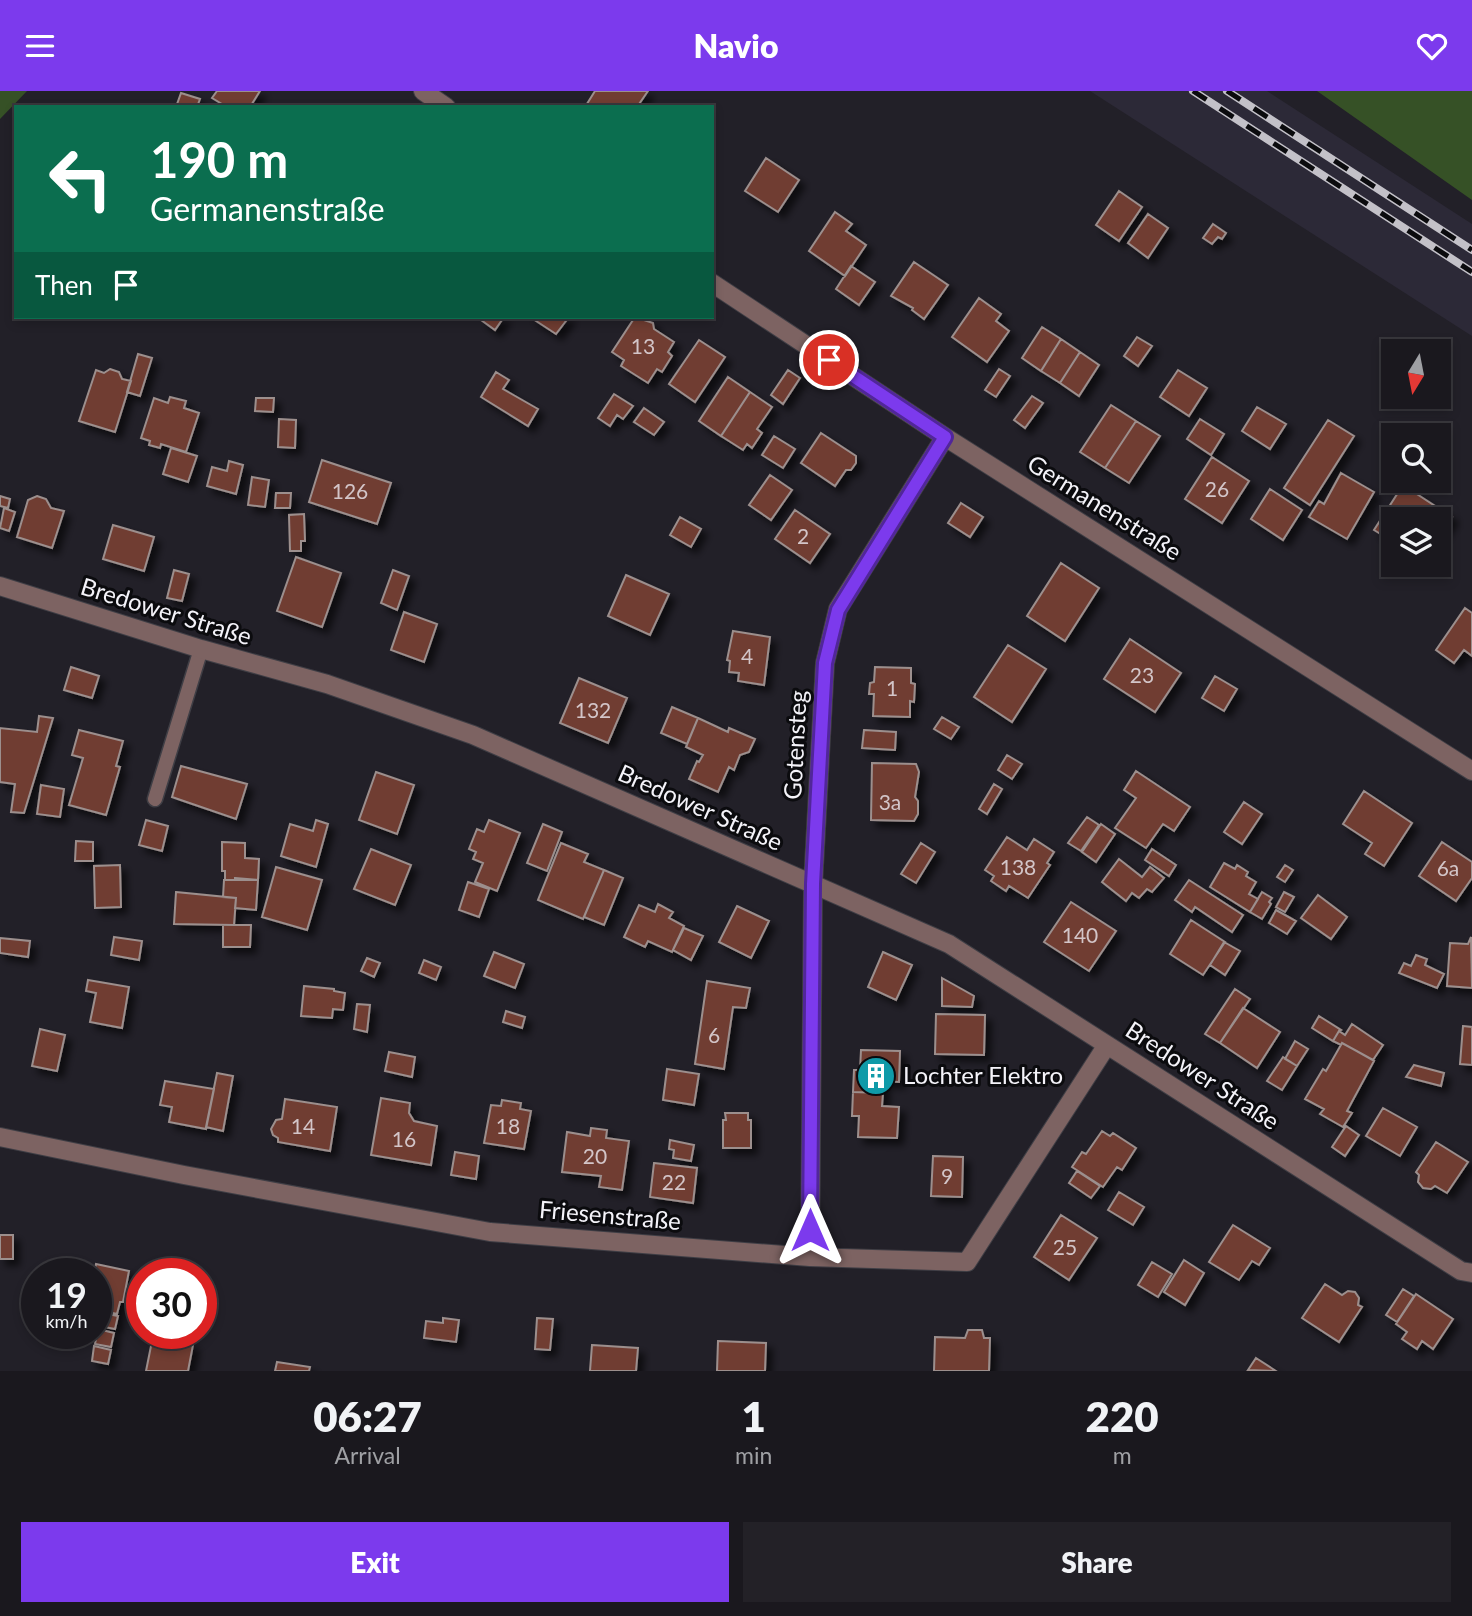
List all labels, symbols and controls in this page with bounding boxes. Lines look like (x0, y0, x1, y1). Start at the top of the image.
text: Navio (693, 26, 779, 65)
icon: menu (21, 27, 59, 65)
icon: heart (1413, 27, 1451, 65)
text: 190 m (150, 130, 288, 188)
icon: left (35, 133, 126, 224)
text: Germanenstraße (150, 189, 385, 228)
icon: arrive (107, 266, 145, 304)
text: Then (35, 269, 93, 301)
pin (799, 330, 859, 390)
house number: 13 (631, 333, 655, 358)
north arrow (1381, 339, 1451, 409)
map controls (1381, 339, 1451, 577)
icon: arrive (810, 341, 848, 379)
button: search (1381, 423, 1451, 493)
street label: Germanenstraße (1022, 448, 1187, 566)
house number: 26 (1205, 476, 1229, 501)
house number: 126 (332, 478, 368, 503)
button: layers (1381, 507, 1451, 577)
house number: 2 (797, 523, 809, 548)
street label: Bredower Straße (78, 571, 255, 650)
house number: 4 (741, 643, 753, 668)
house number: 23 (1130, 662, 1154, 687)
house number: 1 (886, 675, 898, 700)
street label: Gotensteg (777, 689, 812, 800)
house number: 132 (575, 697, 611, 722)
street label: Bredower Straße (614, 757, 787, 856)
house number: 3a (879, 789, 901, 814)
house number: 138 (1000, 854, 1036, 879)
house number: 6a (1437, 855, 1459, 880)
house number: 140 (1062, 922, 1098, 947)
street label: Bredower Straße (1121, 1014, 1285, 1135)
house number: 6 (708, 1022, 720, 1047)
building icon: Lochter Elektro (855, 1055, 897, 1097)
place label: Lochter Elektro (903, 1060, 1063, 1089)
house number: 14 (291, 1113, 315, 1138)
house number: 18 (496, 1113, 520, 1138)
house number: 16 (392, 1126, 416, 1151)
house number: 20 (583, 1143, 607, 1168)
house number: 9 (941, 1163, 953, 1188)
house number: 22 (662, 1169, 686, 1194)
position arrow (773, 1193, 847, 1267)
street label: Friesenstraße (538, 1194, 682, 1235)
house number: 25 (1053, 1234, 1077, 1259)
speed limit sign: 30 (126, 1258, 217, 1349)
text: 19 (46, 1273, 87, 1315)
text: km/h (45, 1310, 88, 1332)
text: 06:27 (313, 1391, 422, 1441)
text: 1 (742, 1391, 766, 1441)
text: 220 (1086, 1391, 1159, 1441)
text: Arrival (334, 1441, 401, 1469)
text: min (735, 1441, 772, 1469)
text: m (1113, 1441, 1132, 1469)
button: Exit (21, 1522, 729, 1602)
button: Share (743, 1522, 1451, 1602)

